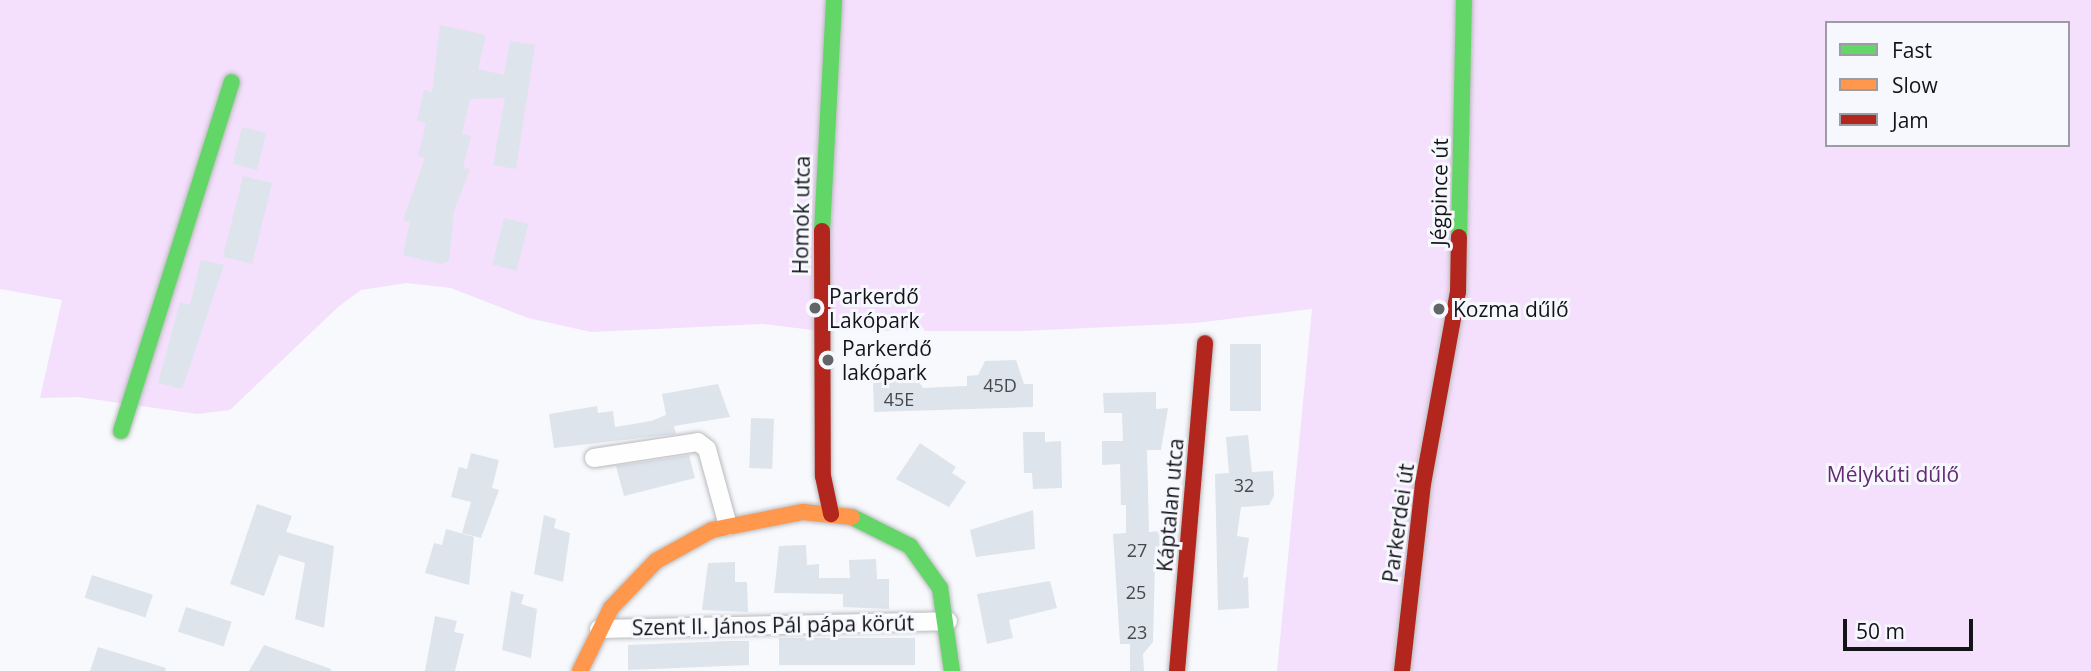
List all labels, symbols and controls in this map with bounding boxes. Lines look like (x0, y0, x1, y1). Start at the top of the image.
legend (1825, 21, 2070, 147)
text: Fast (1892, 36, 1932, 64)
text: Slow (1892, 71, 1938, 99)
text: Jam (1892, 106, 1929, 134)
street label: Jégpince út (1425, 138, 1453, 246)
street label: Homok utca (787, 155, 815, 275)
place label: Parkerdő Lakópark (829, 283, 919, 333)
place label: Kozma dűlő (1453, 296, 1569, 322)
marker: Parkerdő Lakópark (807, 300, 823, 316)
marker: Kozma dűlő (1431, 301, 1447, 317)
place label: Parkerdő lakópark (842, 335, 932, 385)
marker: Parkerdő lakópark (820, 352, 836, 368)
house number: 45D (983, 374, 1017, 396)
house number: 45E (884, 388, 914, 410)
street label: Káptalan utca (1152, 437, 1188, 573)
park label: Mélykúti dűlő (1827, 461, 1959, 487)
street label: Parkerdei út (1377, 462, 1419, 584)
house number: 32 (1234, 474, 1254, 496)
house number: 27 (1127, 539, 1147, 561)
house number: 25 (1126, 581, 1146, 603)
scale bar (1846, 604, 1976, 648)
street label: Szent II. János Pál pápa körút (632, 610, 914, 640)
text: 50 m (1856, 617, 1905, 645)
house number: 23 (1127, 621, 1147, 643)

